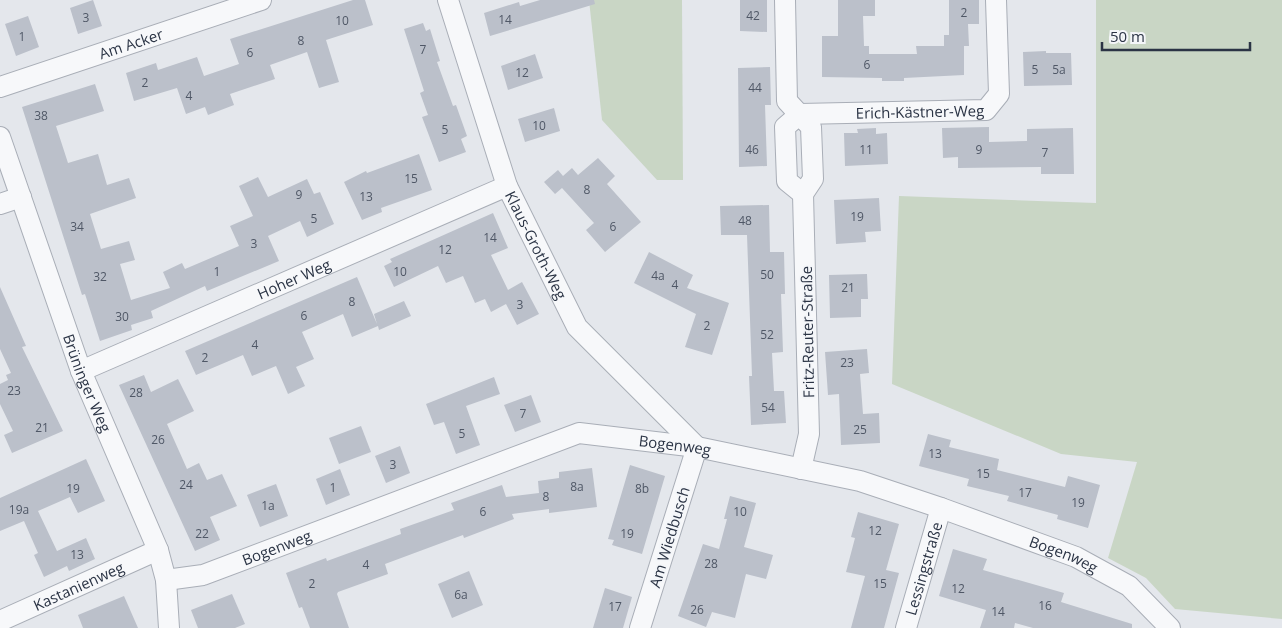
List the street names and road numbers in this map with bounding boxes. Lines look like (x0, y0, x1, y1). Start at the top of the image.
street label: Am Acker (96, 23, 166, 63)
street label: Erich-Kästner-Weg (855, 100, 984, 123)
street label: Klaus-Groth-Weg (501, 188, 572, 302)
street label: Hoher Weg (254, 254, 334, 303)
street label: Fritz-Reuter-Straße (796, 266, 818, 398)
street label: Brüninger Weg (59, 331, 116, 435)
street label: Bogenweg (638, 430, 713, 460)
street label: Am Wiedbusch (644, 484, 694, 590)
street label: Lessingstraße (900, 519, 946, 618)
street label: Bogenweg (239, 525, 314, 569)
street label: Bogenweg (1027, 531, 1102, 577)
street label: Kastanienweg (30, 557, 127, 615)

